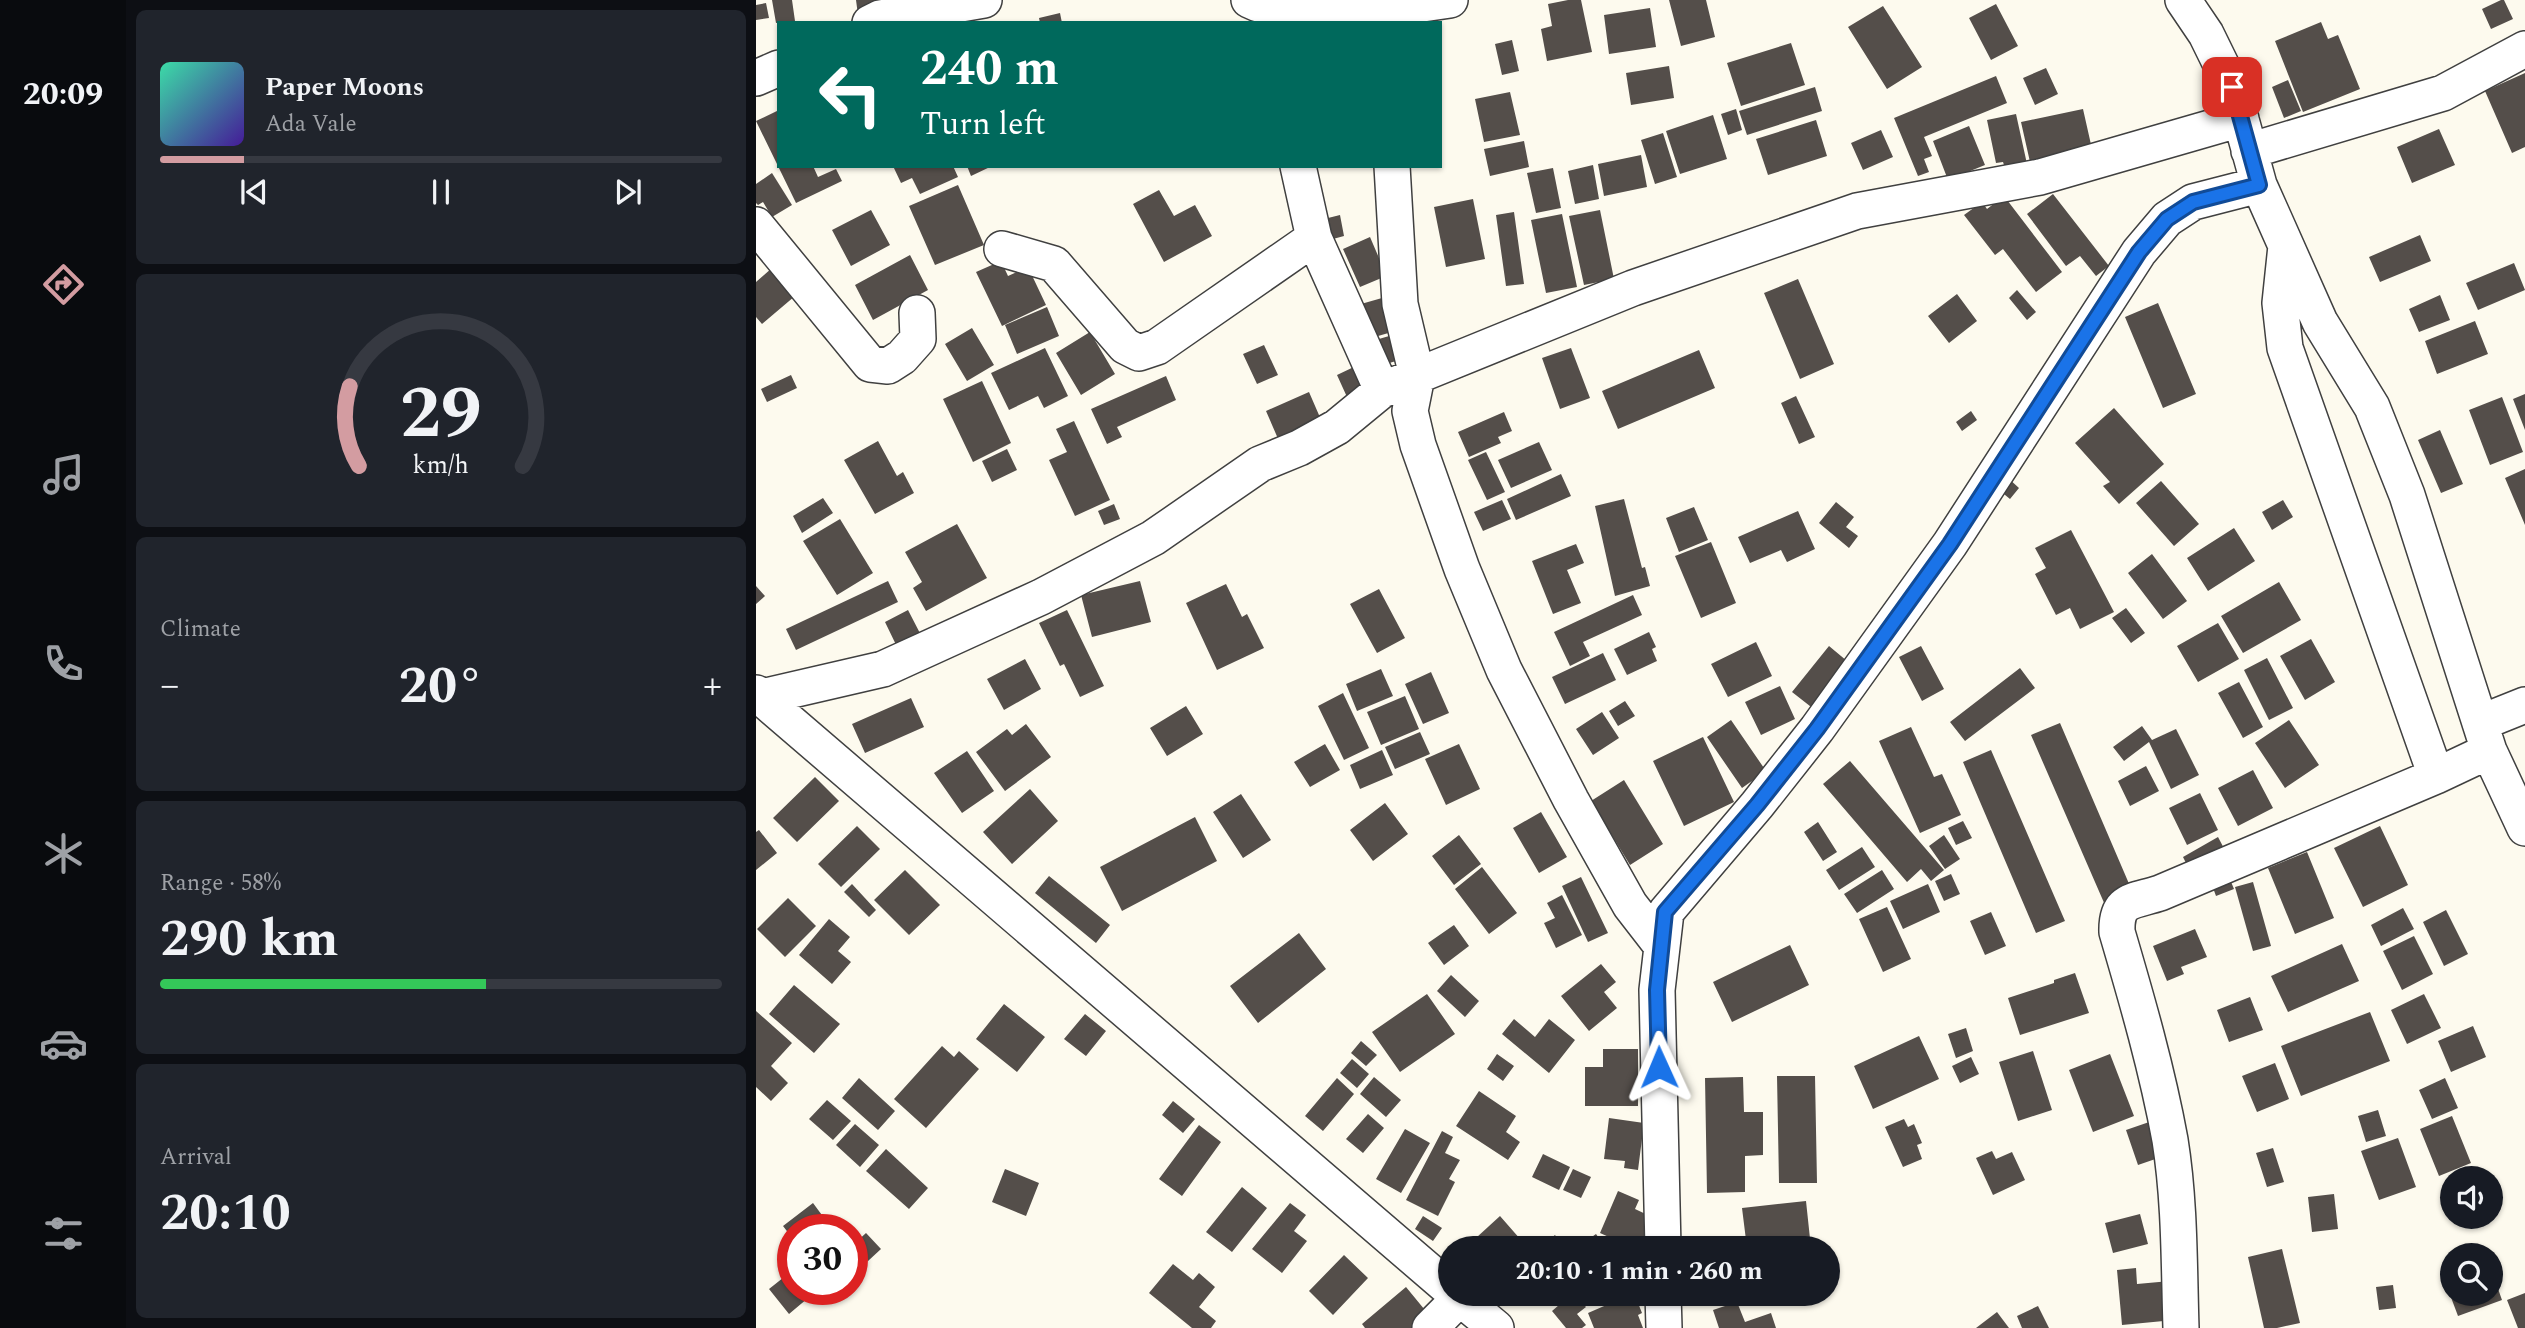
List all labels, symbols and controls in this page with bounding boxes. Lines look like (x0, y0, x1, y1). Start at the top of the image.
text: 240 m (920, 32, 1059, 107)
icon: left (805, 49, 896, 140)
pin (2202, 57, 2262, 117)
text: Paper Moons (265, 67, 424, 107)
icon: arrive (2213, 68, 2251, 106)
text: 20:09 (23, 70, 103, 119)
text: Turn left (920, 100, 1046, 149)
text: Ada Vale (265, 107, 357, 142)
icon: previous (235, 173, 273, 211)
icon: pause (422, 173, 460, 211)
icon: next (609, 173, 647, 211)
icon: directions (39, 260, 88, 309)
text: 29 (400, 360, 482, 471)
text: km/h (413, 447, 469, 485)
icon: music (39, 450, 88, 499)
text: Climate (160, 612, 241, 647)
icon: phone (39, 639, 88, 688)
text: 20° (399, 647, 483, 726)
text: − (160, 657, 179, 715)
text: + (703, 657, 722, 715)
icon: climate (39, 829, 88, 878)
text: Range · 58% (160, 866, 281, 901)
text: 290 km (160, 900, 339, 979)
icon: car (39, 1019, 88, 1068)
position arrow (1622, 1030, 1696, 1104)
text: Arrival (160, 1140, 232, 1175)
map controls (2440, 1166, 2503, 1306)
button: sound (2440, 1166, 2503, 1229)
text: 20:10 (160, 1174, 291, 1253)
icon: filters (39, 1209, 88, 1258)
speed limit sign: 30 (777, 1214, 868, 1305)
button: search (2440, 1243, 2503, 1306)
text: 20:10 · 1 min · 260 m (1515, 1251, 1763, 1291)

